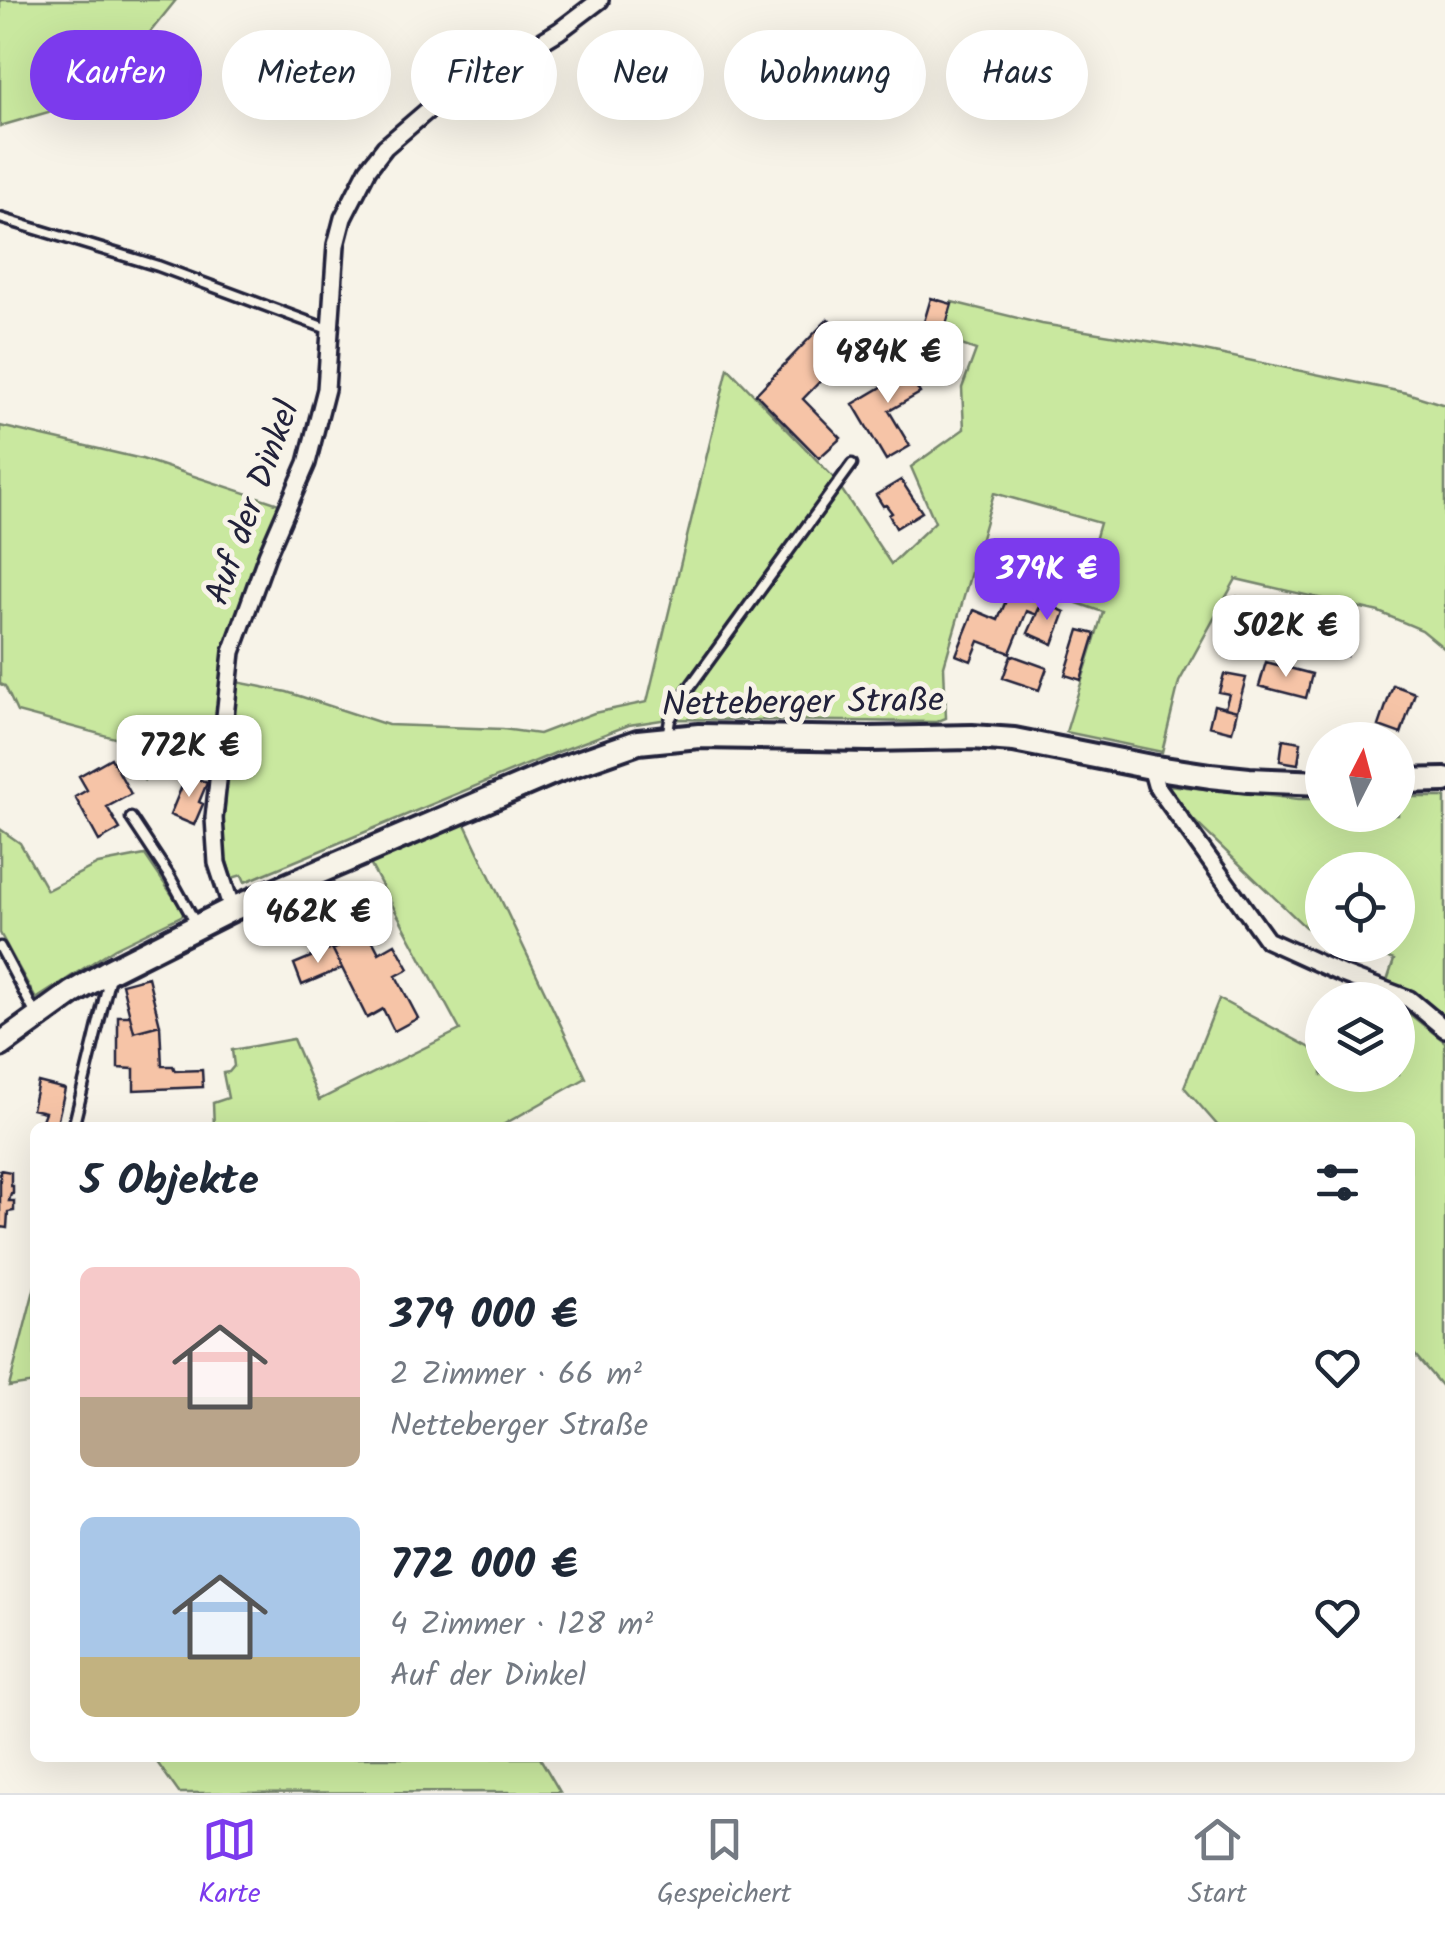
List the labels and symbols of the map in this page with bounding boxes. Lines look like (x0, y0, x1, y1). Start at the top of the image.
pin: 484K € (807, 321, 969, 406)
street label: Auf der Dinkel (191, 393, 317, 613)
pin: 379K € (966, 538, 1128, 623)
pin: 502K € (1205, 595, 1367, 680)
street label: Netteberger Straße (661, 674, 945, 734)
pin: 772K € (108, 715, 270, 800)
north arrow (1305, 722, 1415, 832)
pin: 462K € (237, 881, 399, 966)

